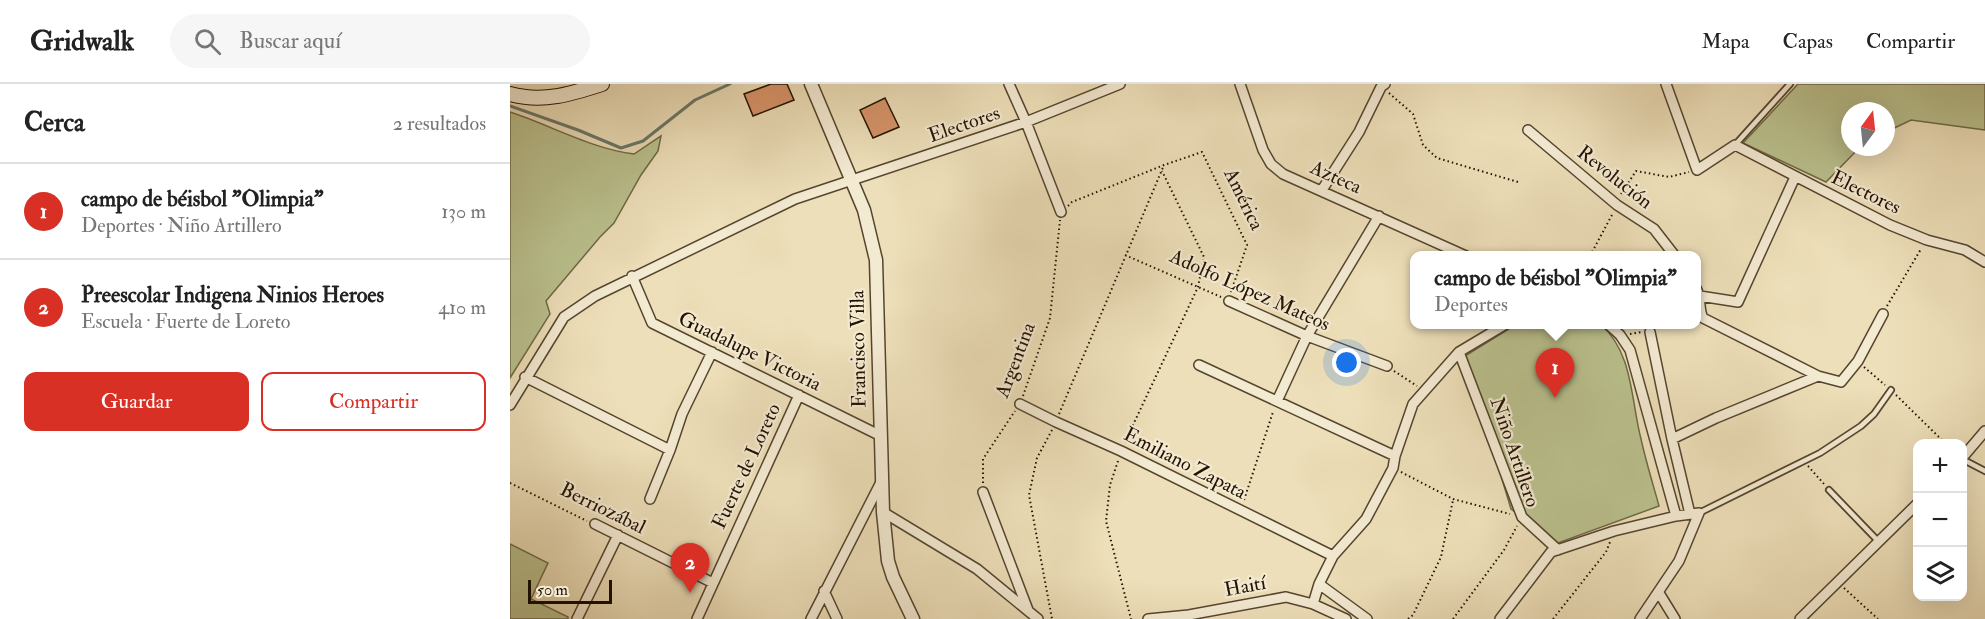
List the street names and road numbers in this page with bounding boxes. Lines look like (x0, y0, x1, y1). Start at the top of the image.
street label: Electores (925, 100, 1003, 148)
street label: Revolución (1572, 140, 1658, 214)
street label: Azteca (1306, 154, 1366, 200)
street label: América (1218, 163, 1270, 235)
street label: Electores (1827, 164, 1905, 220)
street label: Adolfo López Mateos (1165, 243, 1334, 338)
street label: Francisco Villa (844, 289, 872, 408)
street label: Guadalupe Victoria (674, 306, 826, 398)
street label: Argentina (989, 318, 1041, 402)
street label: Niño Artillero (1485, 394, 1545, 510)
street label: Fuerte de Loreto (706, 399, 786, 533)
street label: Emiliano Zapata (1119, 421, 1251, 506)
street label: Berriozábal (556, 477, 650, 539)
street label: Haití (1222, 569, 1269, 602)

